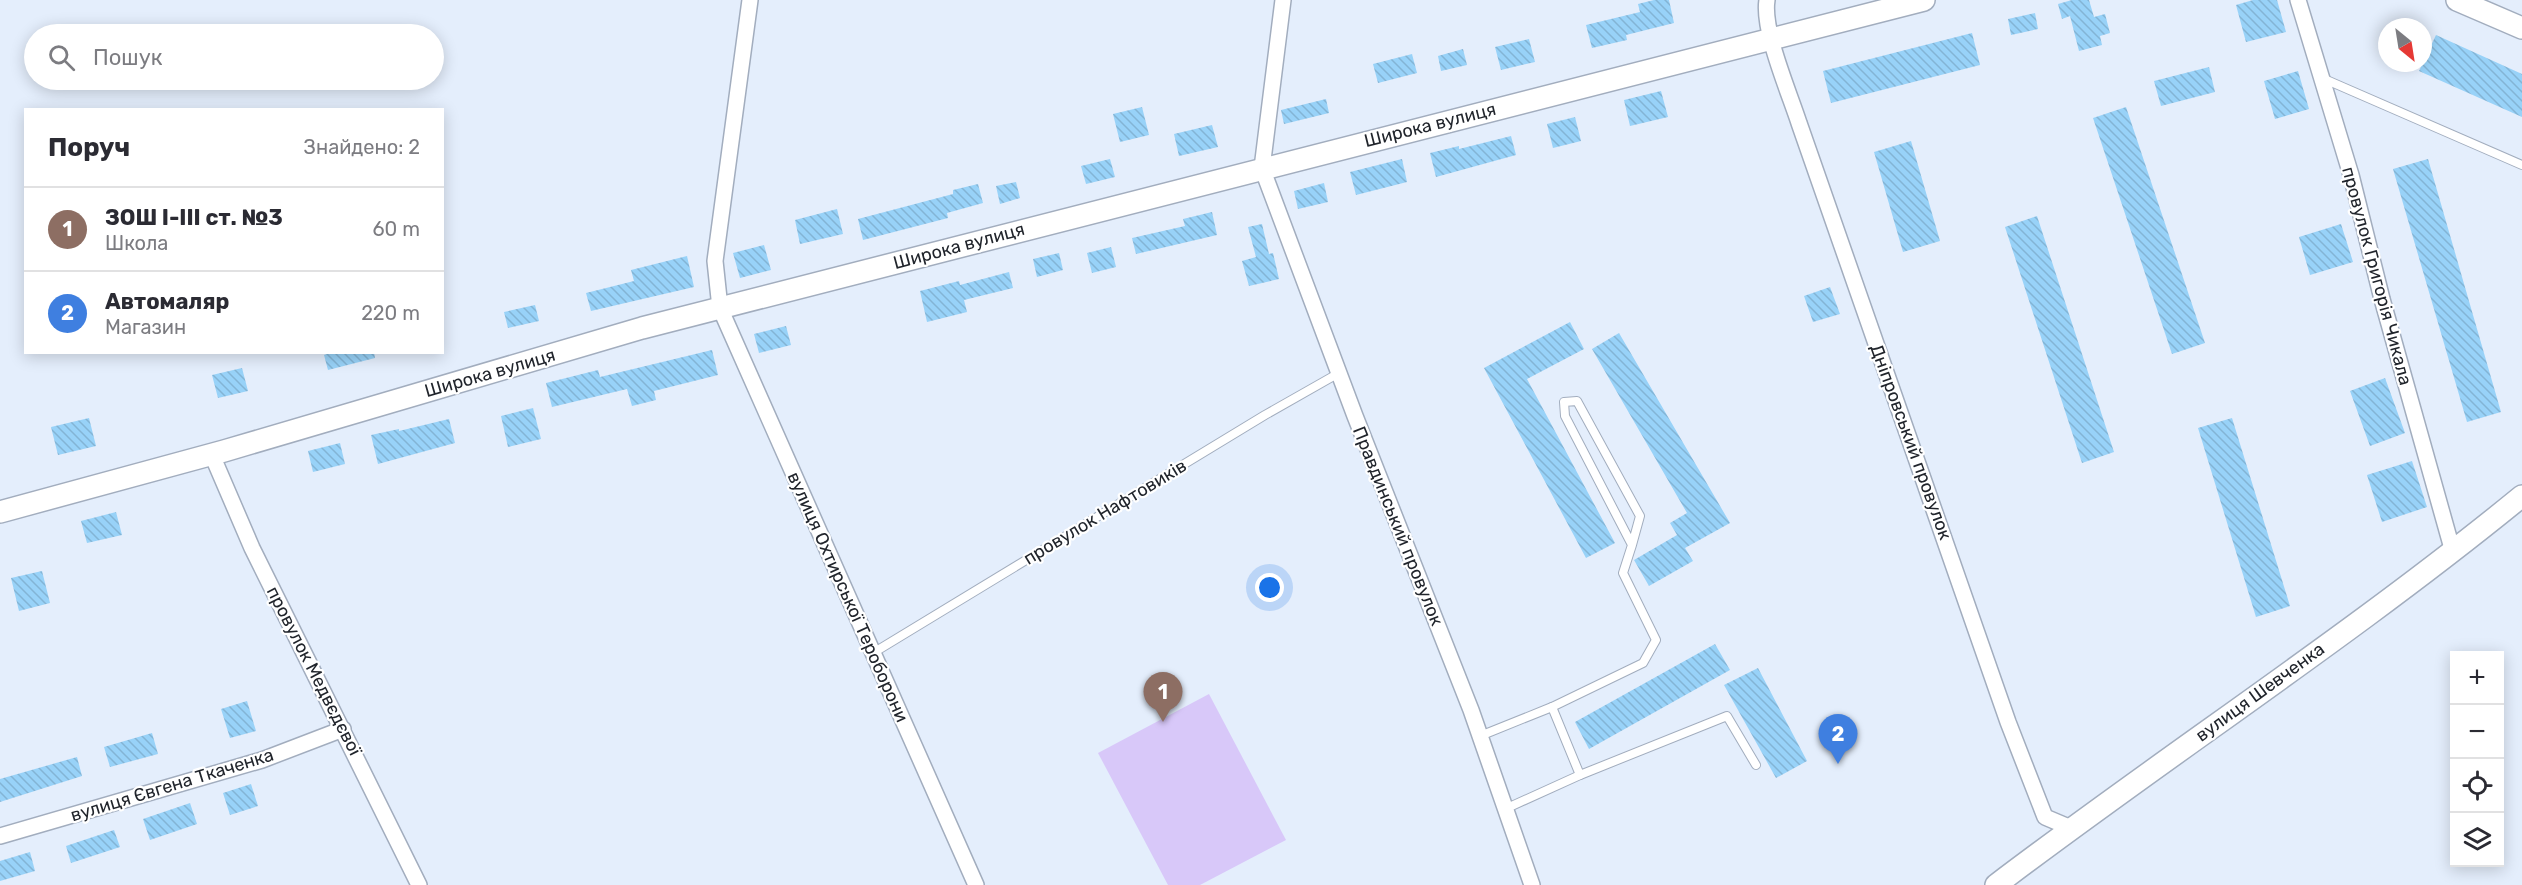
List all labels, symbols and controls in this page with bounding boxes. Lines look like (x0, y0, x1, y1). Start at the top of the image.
north arrow (2378, 18, 2432, 72)
search box (24, 24, 444, 90)
icon: search (45, 41, 78, 74)
text: Пошук (93, 44, 163, 71)
street label: Широка вулиця (1362, 98, 1498, 152)
text: Поруч (48, 132, 130, 163)
text: Знайдено: 2 (304, 135, 420, 159)
street label: провулок Григорія Чикала (2337, 164, 2417, 388)
text: ЗОШ І-ІІІ ст. №3 (105, 204, 283, 231)
text: 1 (63, 217, 72, 241)
text: 60 m (373, 217, 420, 241)
street label: Широка вулиця (891, 218, 1027, 274)
text: Школа (105, 231, 168, 255)
text: Автомаляр (105, 288, 229, 315)
text: 2 (61, 301, 74, 325)
text: 220 m (361, 301, 420, 325)
text: Магазин (105, 315, 186, 339)
street label: Дніпровський провулок (1865, 341, 1957, 543)
street label: Широка вулиця (422, 344, 558, 402)
street label: Правдинський провулок (1348, 423, 1448, 629)
street label: провулок Нафтовиків (1019, 455, 1191, 569)
street label: вулиця Охтирської Тероборони (783, 468, 913, 726)
your location (1255, 573, 1284, 602)
street label: провулок Медвєдєвої (262, 583, 366, 760)
street label: вулиця Шевченка (2191, 638, 2329, 746)
map controls (2450, 651, 2504, 867)
button: + (2450, 651, 2504, 705)
pin: 1 (1144, 672, 1182, 722)
button: − (2450, 705, 2504, 759)
pin: 2 (1818, 714, 1858, 764)
street label: вулиця Євгена Ткаченка (68, 744, 276, 826)
button: locate (2450, 759, 2504, 813)
button: layers (2450, 813, 2504, 867)

